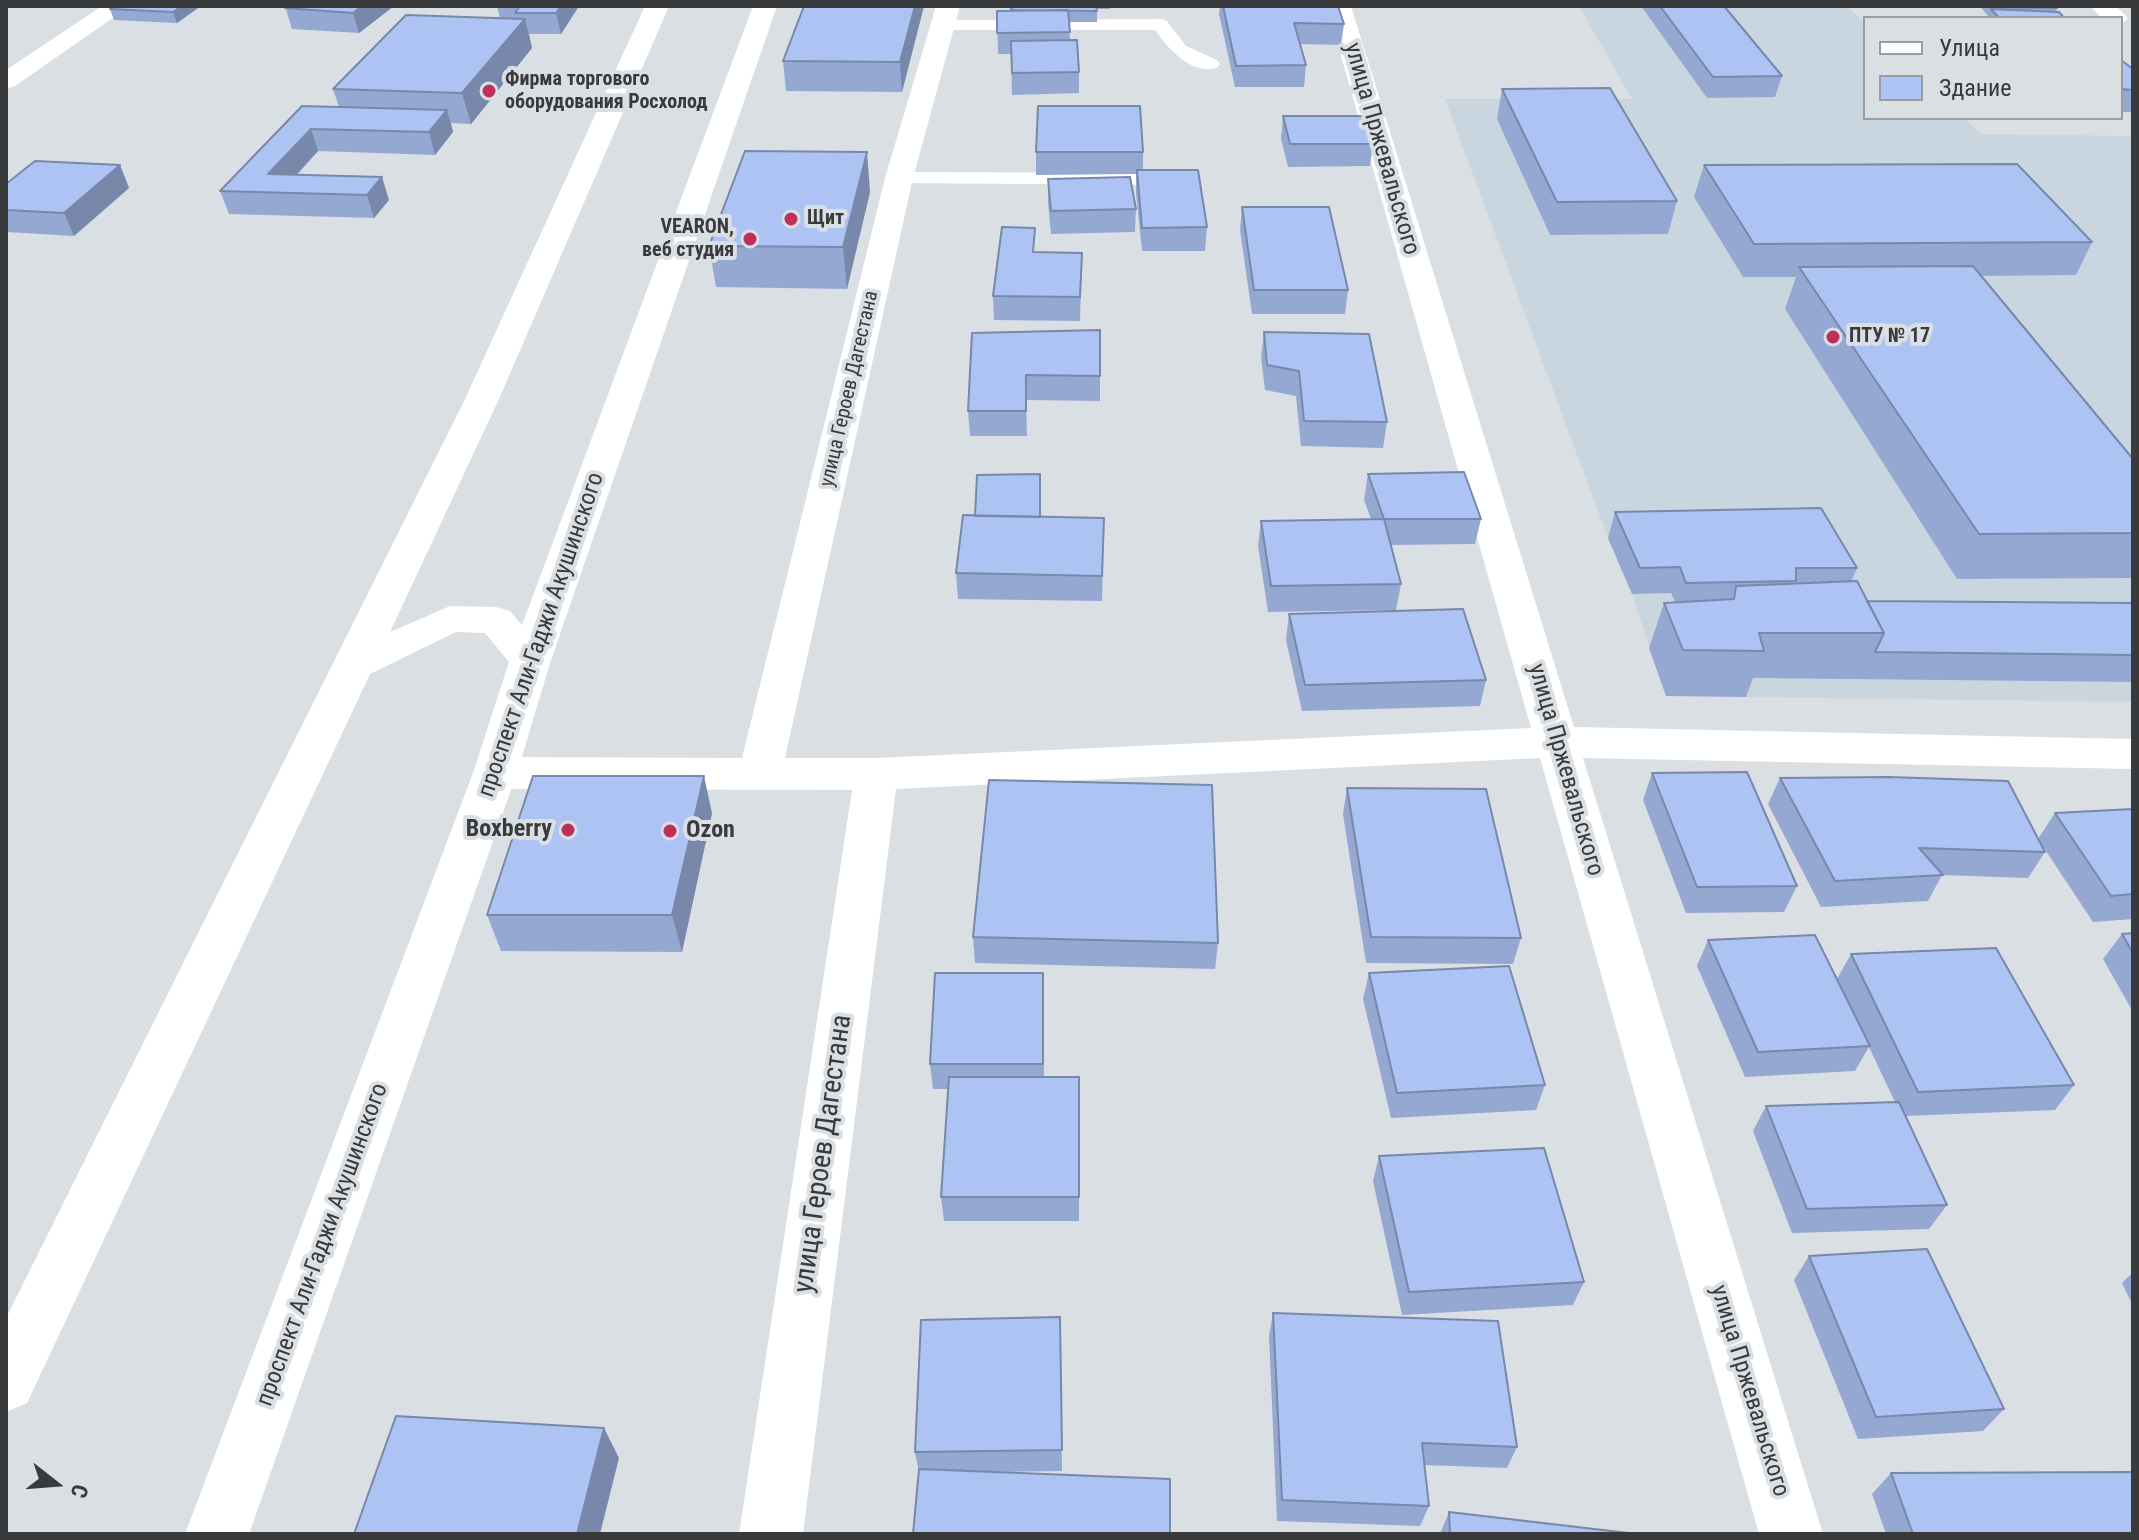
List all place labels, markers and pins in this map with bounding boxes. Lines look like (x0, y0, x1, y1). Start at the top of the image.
place label: Фирма торгового оборудования Росхолод (505, 68, 708, 115)
marker: Фирма торгового оборудования Росхолод (480, 82, 498, 100)
place label: Щит (807, 207, 844, 231)
marker: Щит (782, 210, 800, 228)
place label: VEARON, веб студия (642, 216, 734, 263)
marker: VEARON, веб студия (741, 230, 759, 248)
place label: ПТУ № 17 (1849, 325, 1930, 349)
marker: ПТУ № 17 (1824, 328, 1842, 346)
place label: Boxberry (466, 816, 552, 844)
place label: Ozon (686, 817, 735, 845)
marker: Boxberry (559, 821, 577, 839)
marker: Ozon (661, 822, 679, 840)

